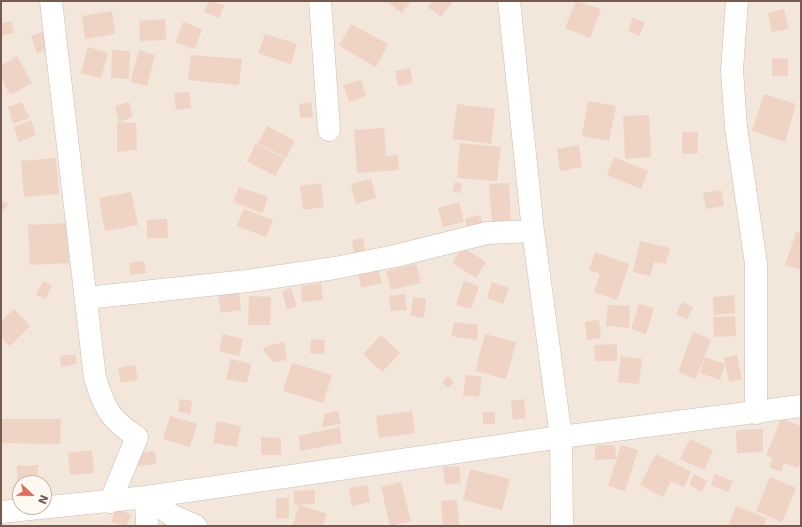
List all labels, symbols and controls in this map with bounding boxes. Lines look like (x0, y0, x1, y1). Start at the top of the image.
north arrow (12, 475, 52, 515)
text: N (35, 493, 50, 506)

